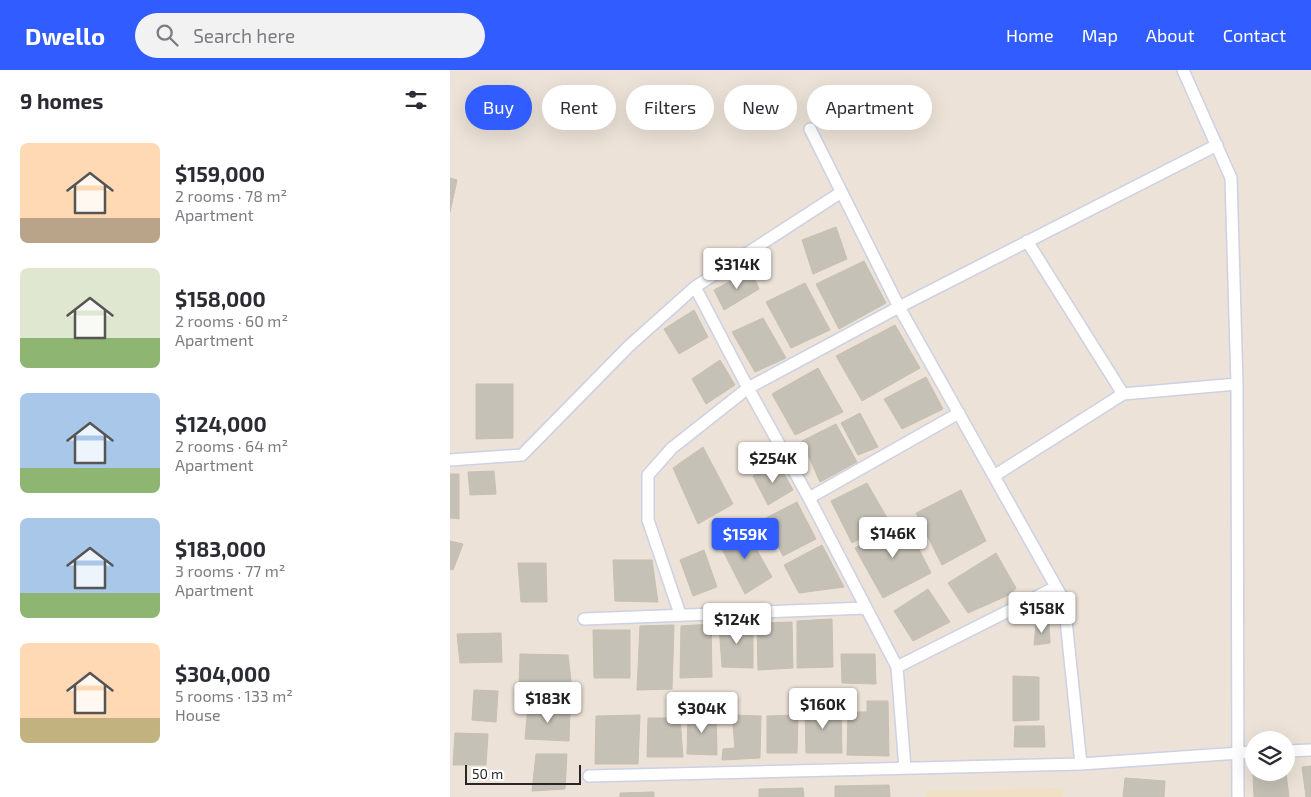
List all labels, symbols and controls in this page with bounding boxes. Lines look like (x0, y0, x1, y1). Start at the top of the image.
search box (135, 13, 485, 58)
text: Dwello (25, 21, 105, 50)
icon: search (153, 21, 181, 49)
text: Search here (193, 24, 295, 47)
text: Home (1006, 24, 1054, 46)
text: Map (1082, 24, 1118, 46)
text: About (1146, 24, 1195, 46)
text: Contact (1223, 24, 1286, 46)
chip: Buy (465, 85, 532, 130)
chip: Rent (542, 85, 616, 130)
chip: Filters (626, 85, 714, 130)
chip: New (724, 85, 797, 130)
chip: Apartment (807, 85, 932, 130)
icon: filters (402, 86, 430, 114)
text: 9 homes (20, 88, 103, 113)
text: $159,000 (175, 161, 265, 186)
icon: home (60, 163, 120, 223)
text: 2 rooms · 78 m² (175, 186, 287, 205)
text: Apartment (175, 205, 254, 224)
pin: $314K (702, 248, 772, 290)
text: $314K (714, 254, 760, 273)
text: $158,000 (175, 286, 266, 311)
icon: home (60, 288, 120, 348)
text: 2 rooms · 60 m² (175, 311, 288, 330)
text: Apartment (175, 330, 254, 349)
text: $124,000 (175, 411, 267, 436)
icon: home (60, 413, 120, 473)
text: 2 rooms · 64 m² (175, 436, 288, 455)
pin: $254K (738, 442, 808, 484)
text: $254K (749, 448, 797, 467)
text: Apartment (175, 455, 254, 474)
pin: $146K (858, 516, 928, 559)
pin: $159K (710, 518, 780, 560)
text: $146K (870, 523, 916, 542)
text: $159K (723, 524, 767, 543)
text: $183,000 (175, 536, 266, 561)
icon: home (60, 538, 120, 598)
text: 3 rooms · 77 m² (175, 561, 286, 580)
text: Apartment (175, 580, 254, 599)
pin: $158K (1007, 592, 1077, 634)
text: $158K (1019, 598, 1065, 617)
pin: $124K (702, 602, 772, 645)
text: $124K (714, 609, 760, 628)
text: $304,000 (175, 661, 271, 686)
icon: home (60, 663, 120, 723)
pin: $183K (513, 682, 583, 724)
text: 5 rooms · 133 m² (175, 686, 293, 705)
text: $183K (525, 688, 571, 707)
pin: $160K (788, 688, 858, 730)
pin: $304K (667, 692, 737, 734)
text: $160K (800, 694, 846, 713)
text: $304K (678, 698, 726, 717)
text: House (175, 705, 221, 724)
map controls (1245, 731, 1295, 781)
button: layers (1245, 731, 1295, 781)
scale bar (465, 762, 581, 785)
text: 50 m (472, 765, 503, 782)

